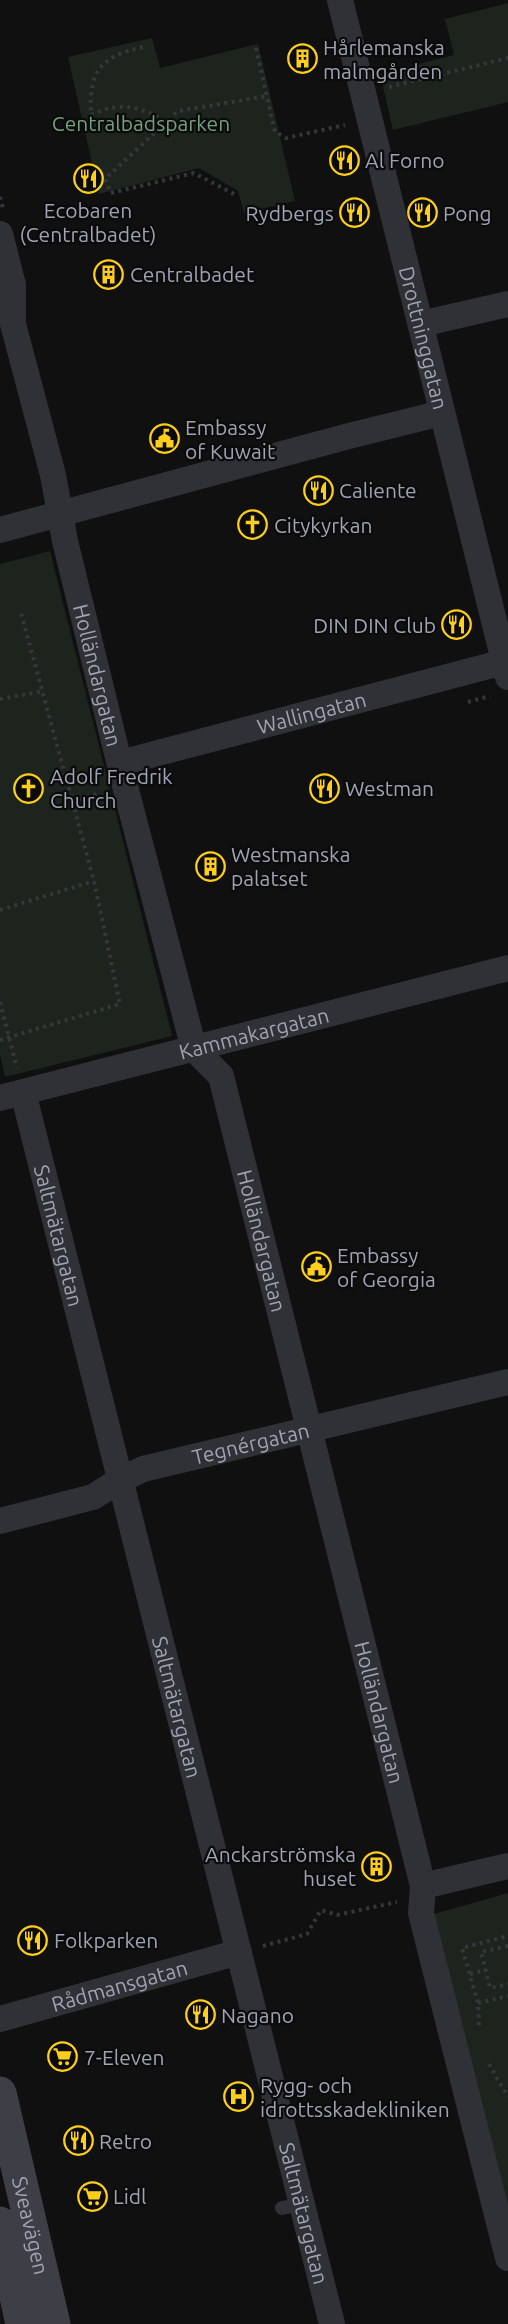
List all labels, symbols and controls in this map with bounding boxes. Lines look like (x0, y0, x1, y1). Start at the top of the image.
place label: Hårlemanska malmgården (323, 35, 445, 83)
building icon: Hårlemanska malmgården (286, 43, 318, 75)
park label: Centralbadsparken (52, 111, 230, 135)
restaurant icon: Al Forno (328, 144, 360, 176)
place label: Al Forno (365, 148, 445, 172)
restaurant icon: Ecobaren (Centralbadet) (72, 163, 104, 195)
restaurant icon: Rydbergs (339, 197, 371, 229)
restaurant icon: Pong (406, 197, 438, 229)
place label: Ecobaren (Centralbadet) (20, 198, 156, 246)
place label: Rydbergs (246, 201, 334, 225)
place label: Pong (443, 201, 492, 225)
building icon: Centralbadet (93, 258, 125, 290)
place label: Centralbadet (130, 262, 254, 286)
street label: Drottninggatan (395, 264, 453, 412)
place label: Embassy of Kuwait (185, 415, 275, 463)
public building icon: Embassy of Kuwait (148, 423, 180, 455)
restaurant icon: Caliente (302, 474, 334, 506)
place label: Caliente (339, 478, 417, 502)
church icon: Citykyrkan (237, 509, 269, 541)
place label: Citykyrkan (274, 513, 372, 537)
street label: Holländargatan (69, 601, 127, 749)
restaurant icon: DIN DIN Club (441, 609, 473, 641)
place label: DIN DIN Club (313, 613, 436, 637)
street label: Wallingatan (254, 687, 369, 738)
place label: Adolf Fredrik Church (50, 764, 173, 812)
church icon: Adolf Fredrik Church (13, 772, 45, 804)
restaurant icon: Westman (308, 772, 340, 804)
place label: Westman (345, 776, 434, 800)
place label: Westmanska palatset (231, 842, 350, 890)
building icon: Westmanska palatset (194, 850, 226, 882)
street label: Kammakargatan (176, 1002, 331, 1064)
street label: Saltmätargatan (30, 1162, 88, 1309)
street label: Holländargatan (233, 1167, 291, 1314)
place label: Embassy of Georgia (337, 1243, 436, 1291)
public building icon: Embassy of Georgia (300, 1251, 332, 1283)
street label: Tegnérgatan (189, 1418, 312, 1469)
street label: Saltmätargatan (148, 1634, 207, 1780)
street label: Holländargatan (350, 1639, 409, 1786)
place label: Anckarströmska huset (205, 1842, 356, 1890)
building icon: Anckarströmska huset (361, 1850, 393, 1882)
restaurant icon: Folkparken (17, 1924, 49, 1956)
place label: Folkparken (54, 1928, 158, 1952)
street label: Rådmansgatan (49, 1955, 190, 2016)
restaurant icon: Nagano (184, 1999, 216, 2031)
place label: Nagano (221, 2003, 294, 2027)
supermarket icon: 7-Eleven (47, 2041, 79, 2073)
place label: 7-Eleven (84, 2045, 165, 2069)
place label: Rygg- och idrottsskadekliniken (260, 2073, 450, 2121)
hospital icon: Rygg- och idrottsskadekliniken (223, 2081, 255, 2113)
restaurant icon: Retro (62, 2125, 94, 2157)
place label: Retro (99, 2129, 152, 2153)
street label: Saltmätargatan (275, 2140, 334, 2287)
street label: Sveavägen (8, 2174, 54, 2277)
supermarket icon: Lidl (76, 2180, 108, 2212)
place label: Lidl (113, 2184, 147, 2208)

